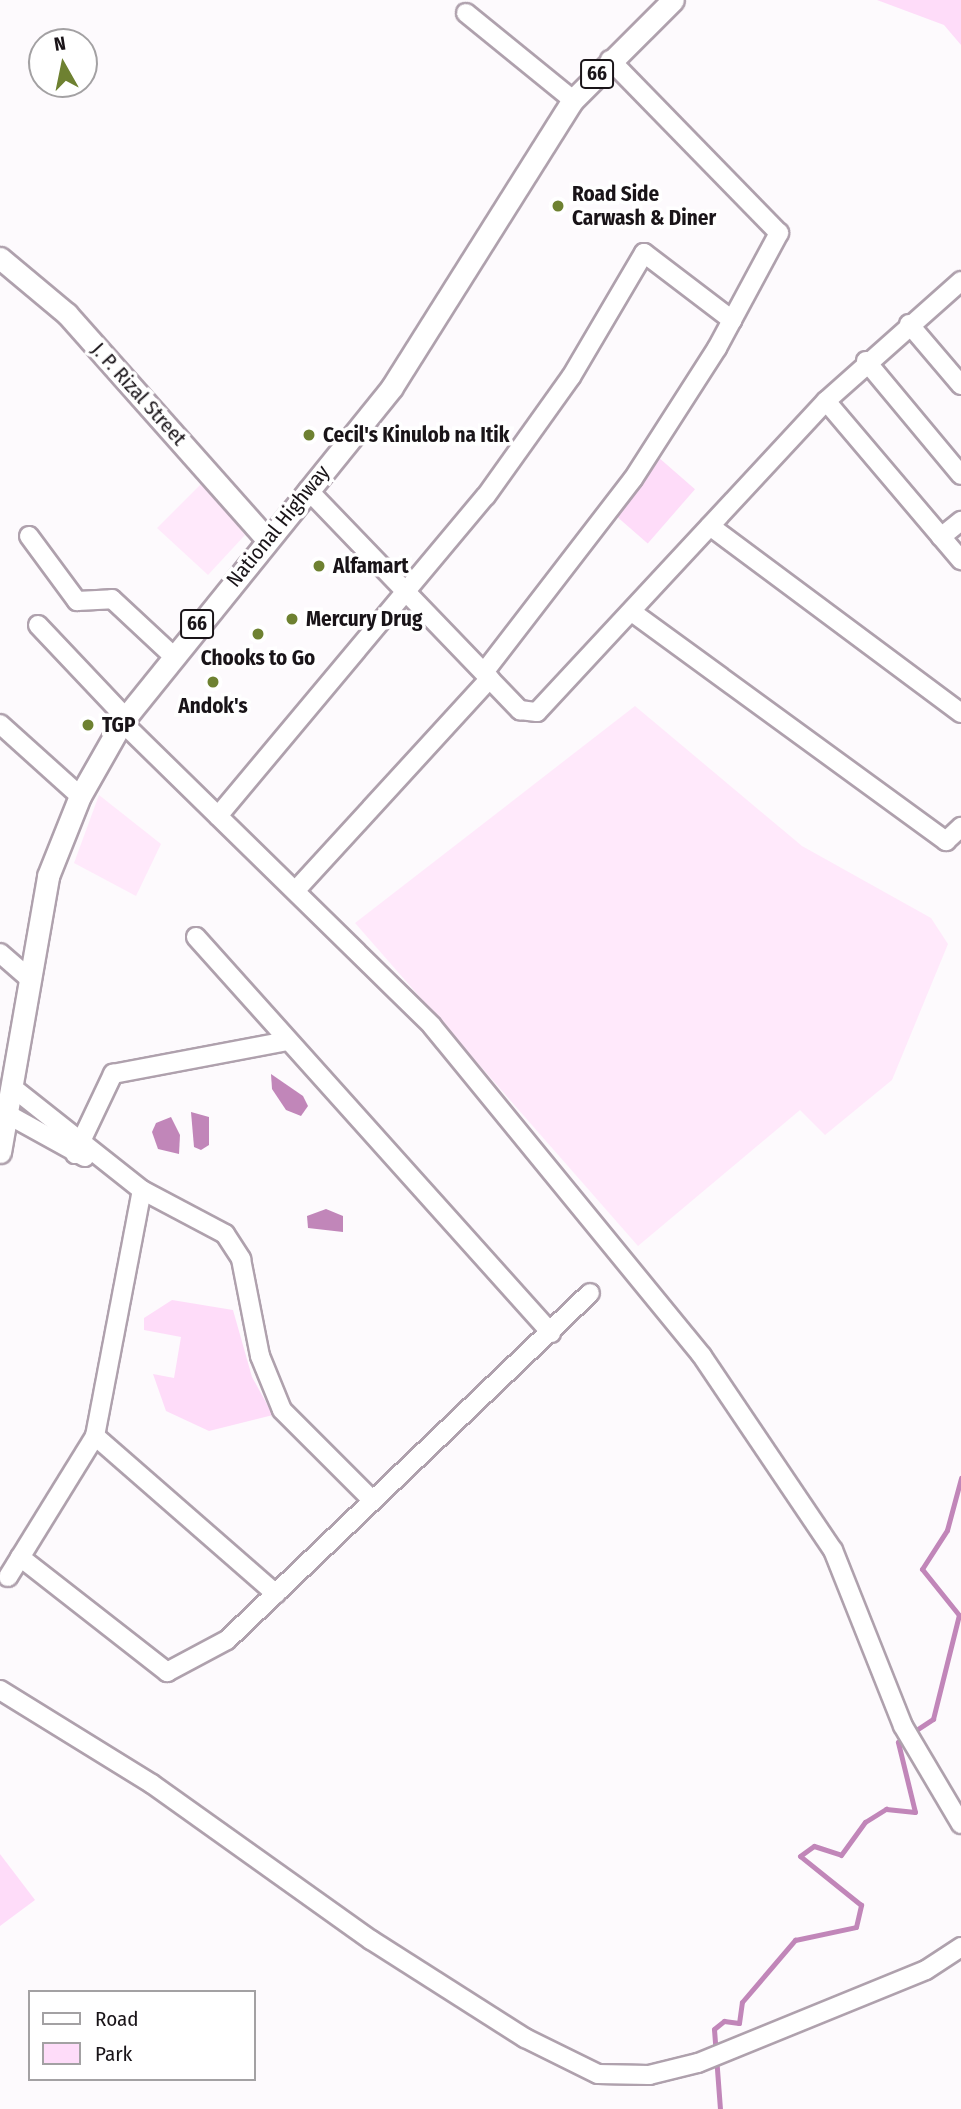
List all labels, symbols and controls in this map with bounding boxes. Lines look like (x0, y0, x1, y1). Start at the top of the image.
north arrow (28, 28, 98, 98)
text: N (53, 31, 67, 56)
road number: 66 (580, 58, 614, 90)
place label: Road Side Carwash & Diner (572, 181, 716, 231)
marker: Road Side Carwash & Diner (550, 198, 566, 214)
street label: J. P. Rizal Street (86, 337, 192, 451)
place label: Cecil's Kinulob na Itik (323, 422, 509, 448)
marker: Cecil's Kinulob na Itik (301, 427, 317, 443)
street label: National Highway (221, 460, 335, 592)
place label: Alfamart (333, 553, 409, 579)
marker: Alfamart (311, 558, 327, 574)
place label: Mercury Drug (306, 606, 422, 632)
road number: 66 (180, 608, 214, 639)
marker: Mercury Drug (284, 611, 300, 627)
marker: Chooks to Go (250, 626, 266, 642)
place label: Chooks to Go (201, 645, 315, 671)
marker: Andok's (205, 674, 221, 690)
place label: Andok's (178, 693, 248, 719)
place label: TGP (102, 712, 135, 738)
marker: TGP (80, 717, 96, 733)
legend (28, 1990, 256, 2081)
text: Road (95, 2006, 139, 2032)
text: Park (95, 2041, 132, 2067)

